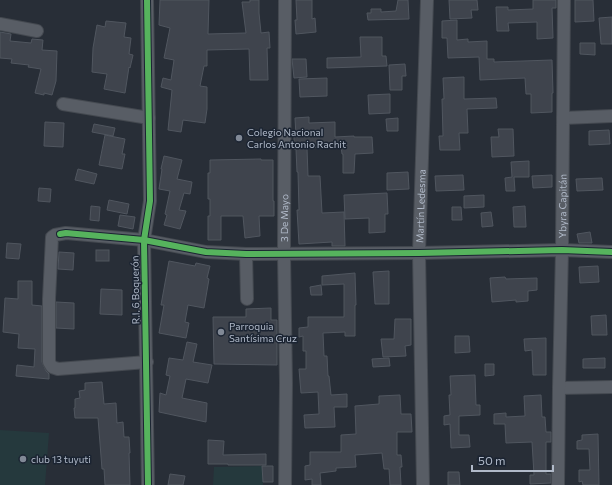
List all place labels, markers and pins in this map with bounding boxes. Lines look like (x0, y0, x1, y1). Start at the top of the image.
place label: Colegio Nacional Carlos Antonio Rachit (247, 126, 346, 150)
marker: Colegio Nacional Carlos Antonio Rachit (234, 133, 244, 143)
place label: Parroquia Santísima Cruz (229, 320, 297, 344)
marker: Parroquia Santísima Cruz (216, 327, 226, 337)
place label: club 13 tuyuti (31, 453, 91, 465)
marker: club 13 tuyuti (18, 454, 28, 464)

